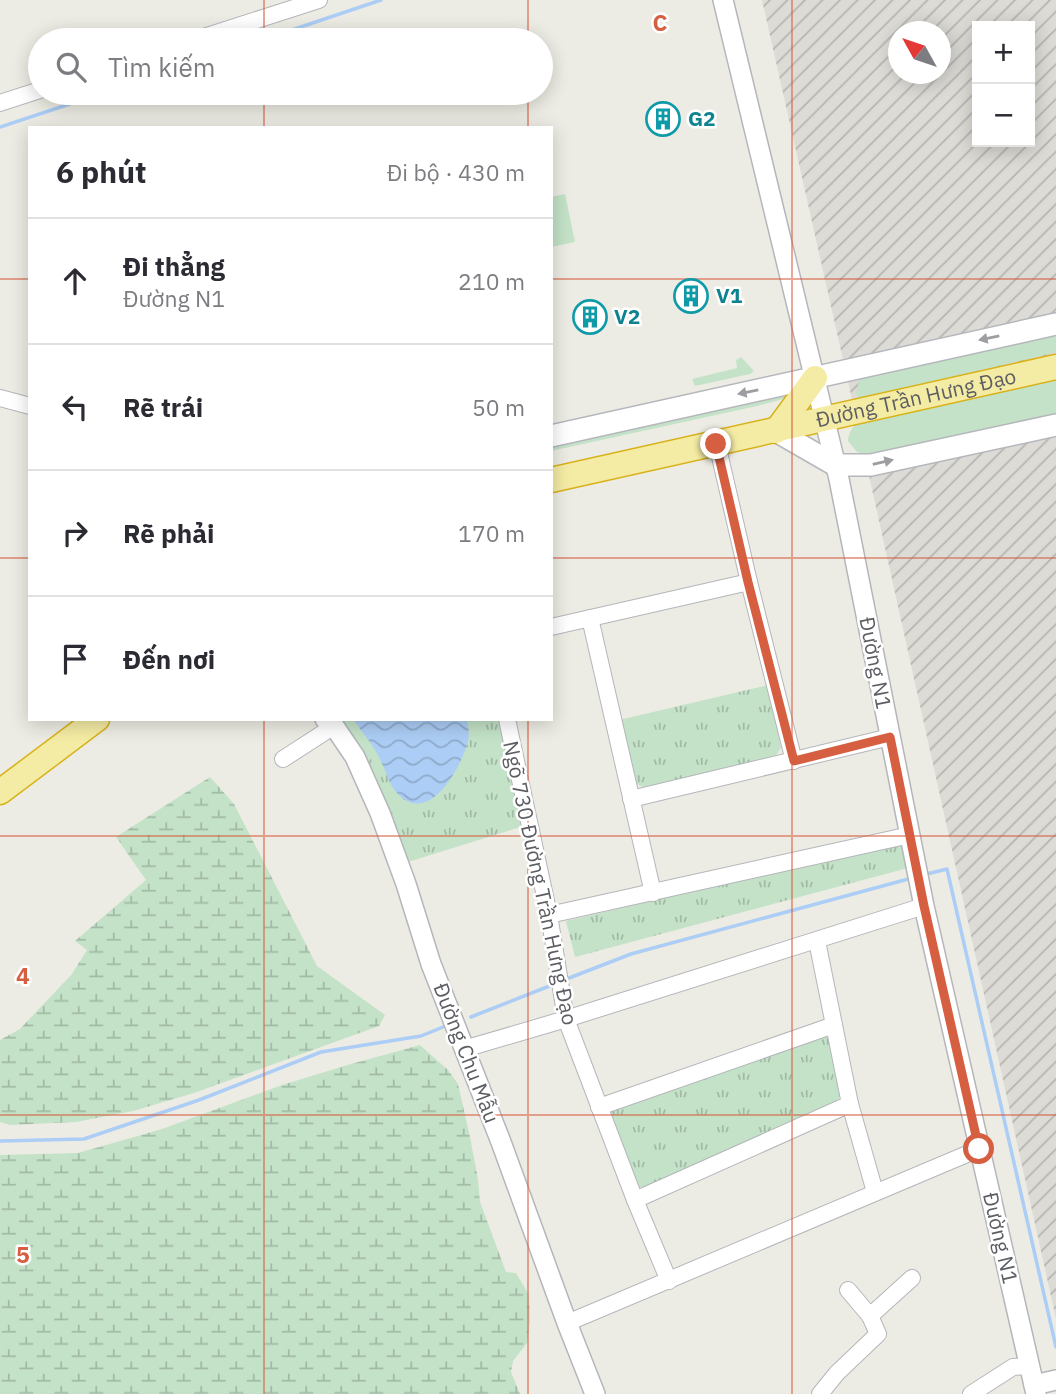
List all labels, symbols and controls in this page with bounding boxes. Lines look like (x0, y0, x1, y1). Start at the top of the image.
text: C (653, 7, 668, 37)
north arrow (888, 21, 951, 84)
map controls (972, 21, 1035, 147)
button: + (972, 21, 1035, 84)
search box (28, 28, 553, 105)
icon: search (52, 48, 90, 86)
text: Tìm kiếm (108, 50, 215, 84)
button: − (972, 84, 1035, 147)
building icon: G2 (644, 100, 682, 138)
place label: G2 (688, 104, 716, 132)
text: 6 phút (56, 152, 147, 191)
text: Đi bộ · 430 m (387, 157, 525, 187)
text: Đi thẳng (123, 249, 225, 283)
icon: ahead (56, 262, 94, 300)
text: 210 m (458, 266, 525, 296)
building icon: V1 (672, 277, 710, 315)
place label: V1 (716, 281, 743, 309)
text: Đường N1 (123, 283, 225, 313)
building icon: V2 (571, 298, 609, 336)
place label: V2 (614, 302, 640, 330)
one-way arrow (978, 333, 1000, 344)
street label: Đường Trần Hưng Đạo (813, 361, 1019, 433)
one-way arrow (737, 386, 759, 397)
icon: left (56, 388, 94, 426)
text: Rẽ trái (123, 390, 203, 424)
text: 50 m (472, 392, 525, 422)
route end (700, 428, 731, 459)
one-way arrow (873, 457, 895, 468)
icon: right (56, 514, 94, 552)
text: Rẽ phải (123, 516, 214, 550)
text: 170 m (458, 518, 525, 548)
street label: Đường N1 (853, 614, 899, 711)
icon: arrive (56, 640, 94, 678)
text: Đến nơi (123, 642, 215, 676)
street label: Ngõ 730 Đường Trần Hưng Đạo (497, 738, 585, 1027)
text: 4 (16, 960, 30, 990)
street label: Đường Chu Mẫu (427, 979, 507, 1127)
route start (963, 1133, 994, 1164)
street label: Đường N1 (977, 1189, 1025, 1286)
text: 5 (16, 1239, 30, 1269)

